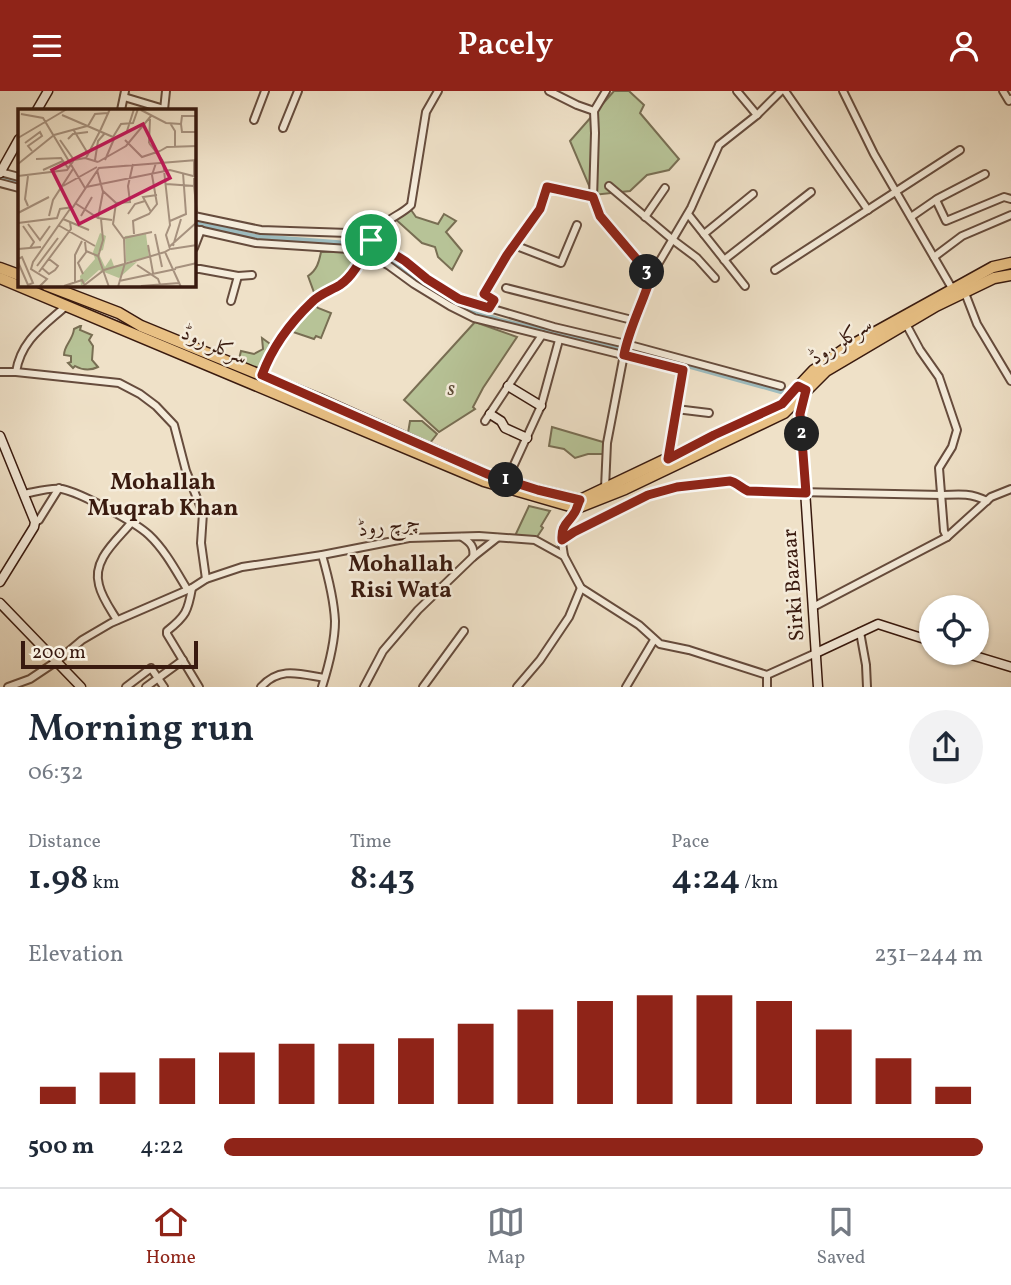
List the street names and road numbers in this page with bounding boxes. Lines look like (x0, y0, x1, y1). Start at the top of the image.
street label: سرکلر روڈ (804, 311, 878, 373)
street label: سرکلر روڈ (176, 319, 252, 373)
street label: چرچ روڈ (356, 507, 423, 548)
street label: Sirki Bazaar (776, 528, 812, 642)

